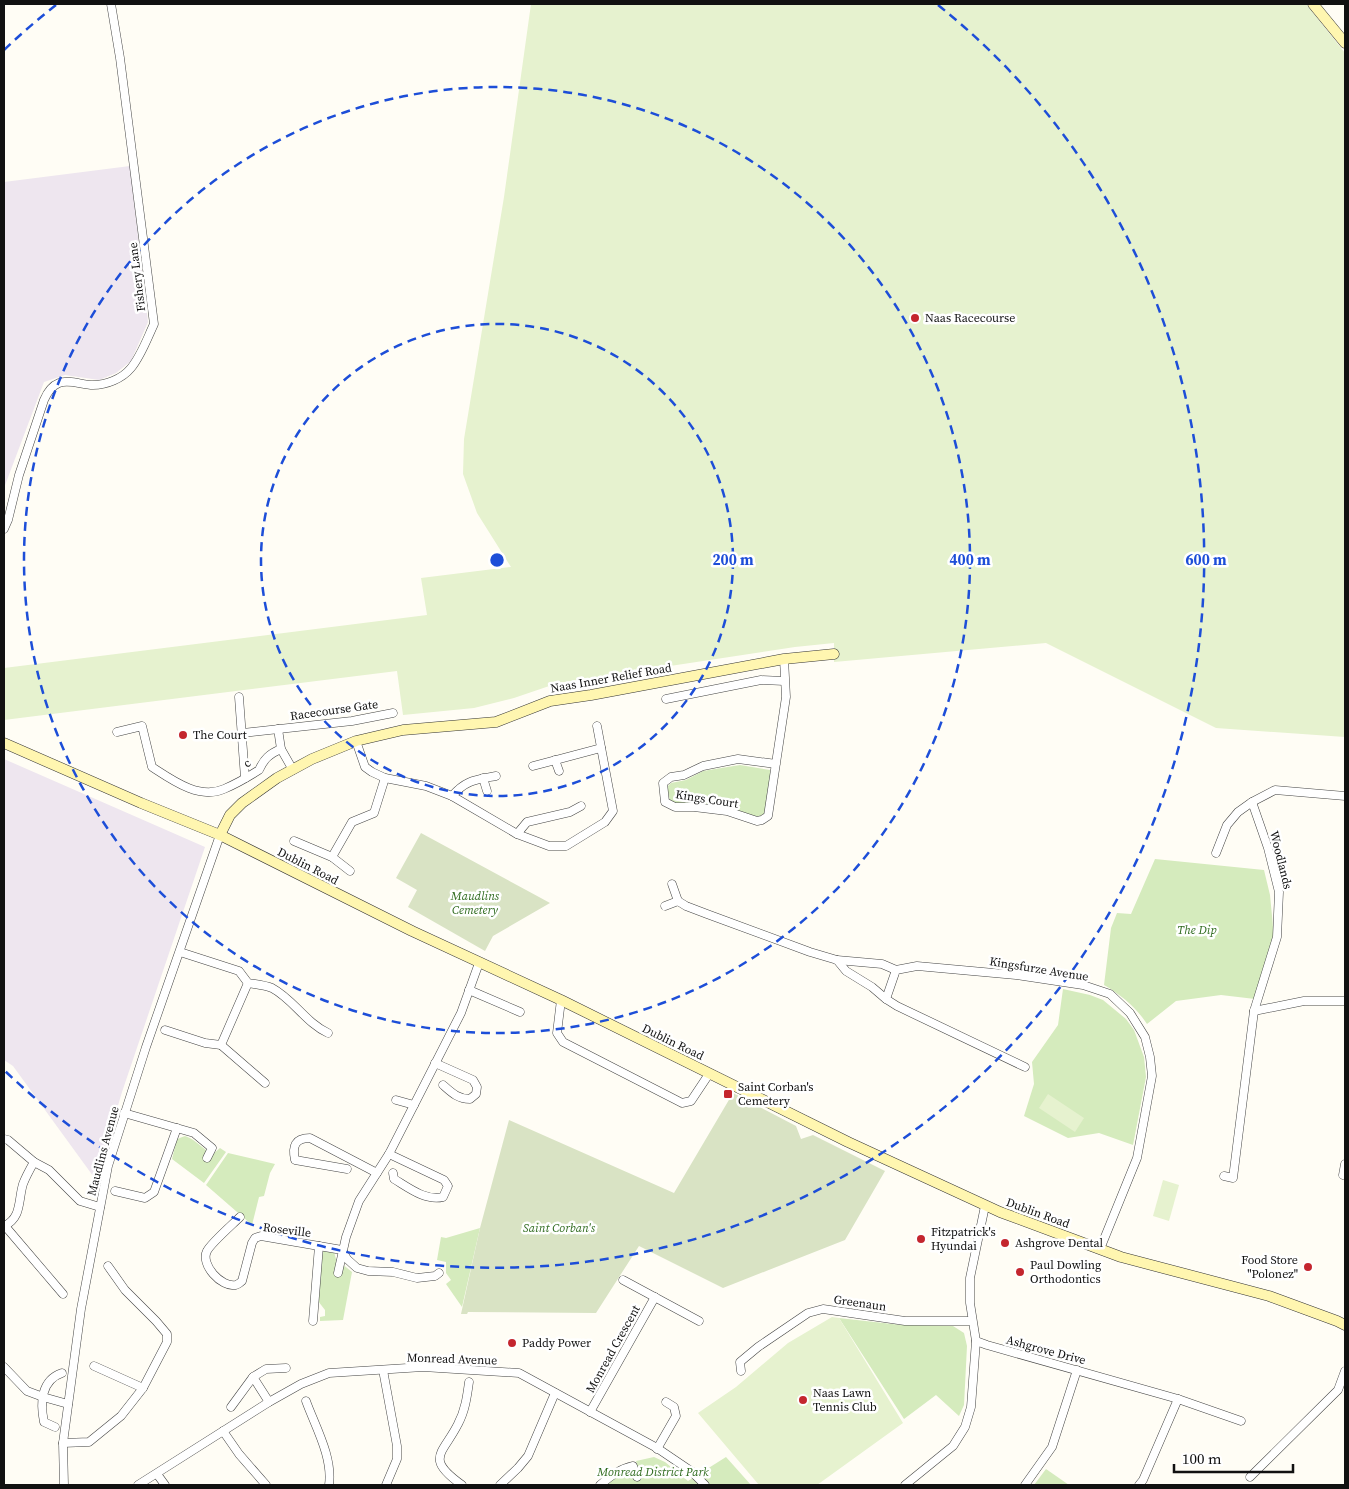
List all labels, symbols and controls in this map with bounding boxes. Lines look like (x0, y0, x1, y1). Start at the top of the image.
street label: Fishery Lane (125, 242, 149, 312)
place label: Naas Racecourse (925, 310, 1015, 326)
marker: Naas Racecourse (909, 312, 921, 324)
text: 200 m (712, 549, 754, 570)
text: 400 m (949, 549, 991, 570)
text: 600 m (1185, 549, 1227, 570)
centre of rings (488, 551, 506, 569)
street label: Naas Inner Relief Road (549, 659, 673, 697)
street label: Racecourse Gate (289, 696, 379, 724)
place label: The Court (193, 727, 247, 743)
marker: The Court (177, 729, 189, 741)
street label: c (240, 755, 254, 771)
street label: Kings Court (674, 786, 740, 812)
street label: Woodlands (1266, 829, 1296, 891)
street label: Dublin Road (275, 844, 342, 888)
park label: Maudlins Cemetery (450, 888, 500, 918)
park label: The Dip (1177, 922, 1217, 938)
street label: Kingsfurze Avenue (988, 953, 1090, 985)
street label: Dublin Road (640, 1020, 707, 1064)
place label: Saint Corban's Cemetery (738, 1079, 814, 1109)
marker: Saint Corban's Cemetery (722, 1088, 734, 1100)
street label: Maudlins Avenue (83, 1104, 123, 1198)
street label: Dublin Road (1004, 1194, 1072, 1232)
street label: Roseville (262, 1219, 312, 1241)
park label: Saint Corban's (523, 1220, 596, 1236)
place label: Fitzpatrick's Hyundai (931, 1224, 996, 1254)
marker: Fitzpatrick's Hyundai (915, 1233, 927, 1245)
place label: Ashgrove Dental (1015, 1235, 1104, 1251)
marker: Ashgrove Dental (999, 1237, 1011, 1249)
place label: Food Store "Polonez" (1241, 1252, 1298, 1282)
place label: Paul Dowling Orthodontics (1030, 1257, 1101, 1287)
marker: Food Store "Polonez" (1302, 1261, 1314, 1273)
marker: Paul Dowling Orthodontics (1014, 1266, 1026, 1278)
street label: Greenaun (833, 1291, 887, 1315)
street label: Monread Crescent (582, 1302, 644, 1396)
street label: Ashgrove Drive (1004, 1332, 1088, 1368)
place label: Paddy Power (522, 1335, 591, 1351)
marker: Paddy Power (506, 1337, 518, 1349)
street label: Monread Avenue (406, 1349, 498, 1369)
place label: Naas Lawn Tennis Club (813, 1385, 877, 1415)
marker: Naas Lawn Tennis Club (797, 1394, 809, 1406)
scale bar (1174, 1442, 1293, 1474)
text: 100 m (1182, 1448, 1222, 1469)
park label: Monread District Park (596, 1464, 709, 1480)

